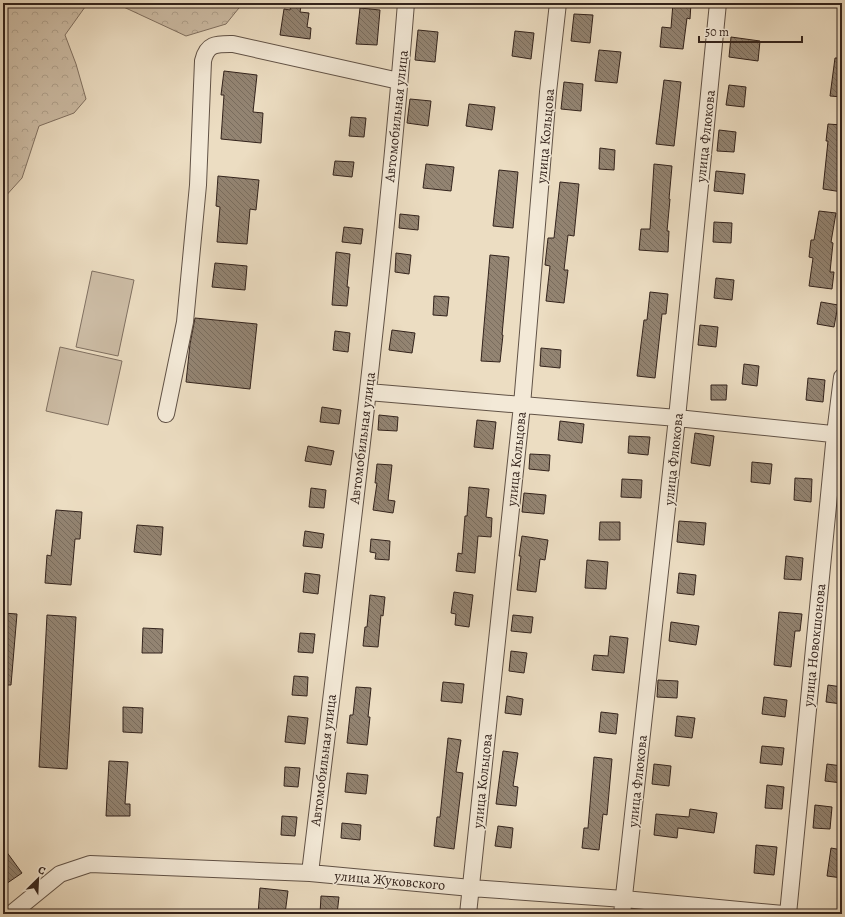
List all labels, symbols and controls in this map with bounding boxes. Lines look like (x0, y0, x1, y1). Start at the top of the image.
scale bar (699, 18, 802, 44)
text: 50 m (705, 24, 729, 40)
street label: Автомобильная улица (380, 48, 413, 184)
street label: улица Кольцова (532, 87, 559, 185)
street label: улица Флюкова (691, 88, 720, 184)
street label: Автомобильная улица (345, 370, 380, 506)
street label: улица Кольцова (502, 410, 531, 508)
street label: улица Флюкова (659, 411, 688, 507)
street label: улица Новокшонова (798, 582, 830, 709)
street label: Автомобильная улица (306, 692, 341, 828)
street label: улица Кольцова (468, 732, 497, 830)
street label: улица Флюкова (623, 733, 652, 829)
north arrow (18, 859, 58, 899)
text: С (36, 862, 48, 879)
street label: улица Жуковского (333, 866, 446, 895)

